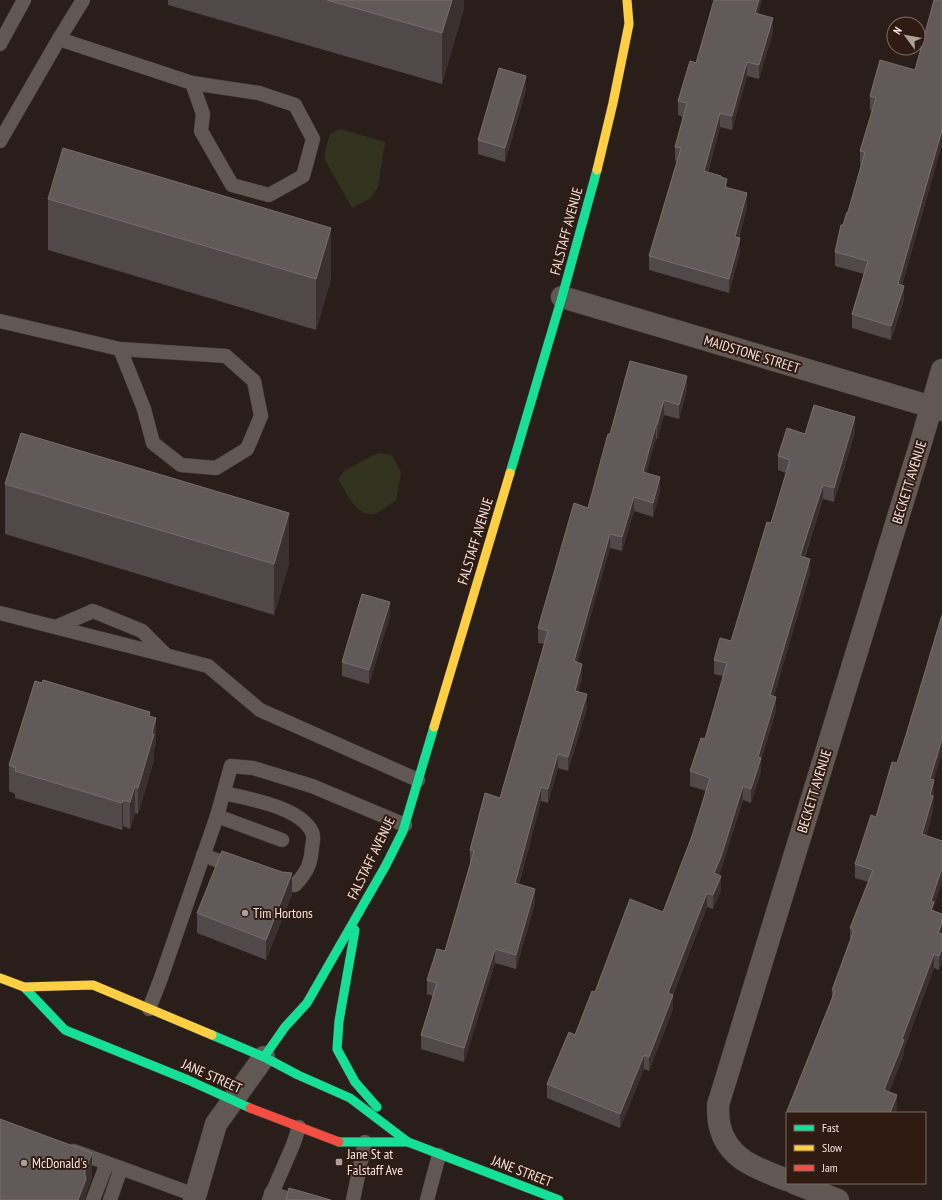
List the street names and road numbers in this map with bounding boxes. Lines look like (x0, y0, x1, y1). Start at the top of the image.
street label: FALSTAFF AVENUE (546, 185, 586, 277)
street label: MAIDSTONE STREET (702, 331, 803, 377)
street label: BECKETT AVENUE (888, 438, 930, 526)
street label: FALSTAFF AVENUE (453, 495, 497, 587)
street label: BECKETT AVENUE (793, 747, 835, 835)
street label: FALSTAFF AVENUE (343, 814, 399, 902)
street label: JANE STREET (178, 1054, 245, 1097)
street label: JANE STREET (488, 1151, 556, 1191)

